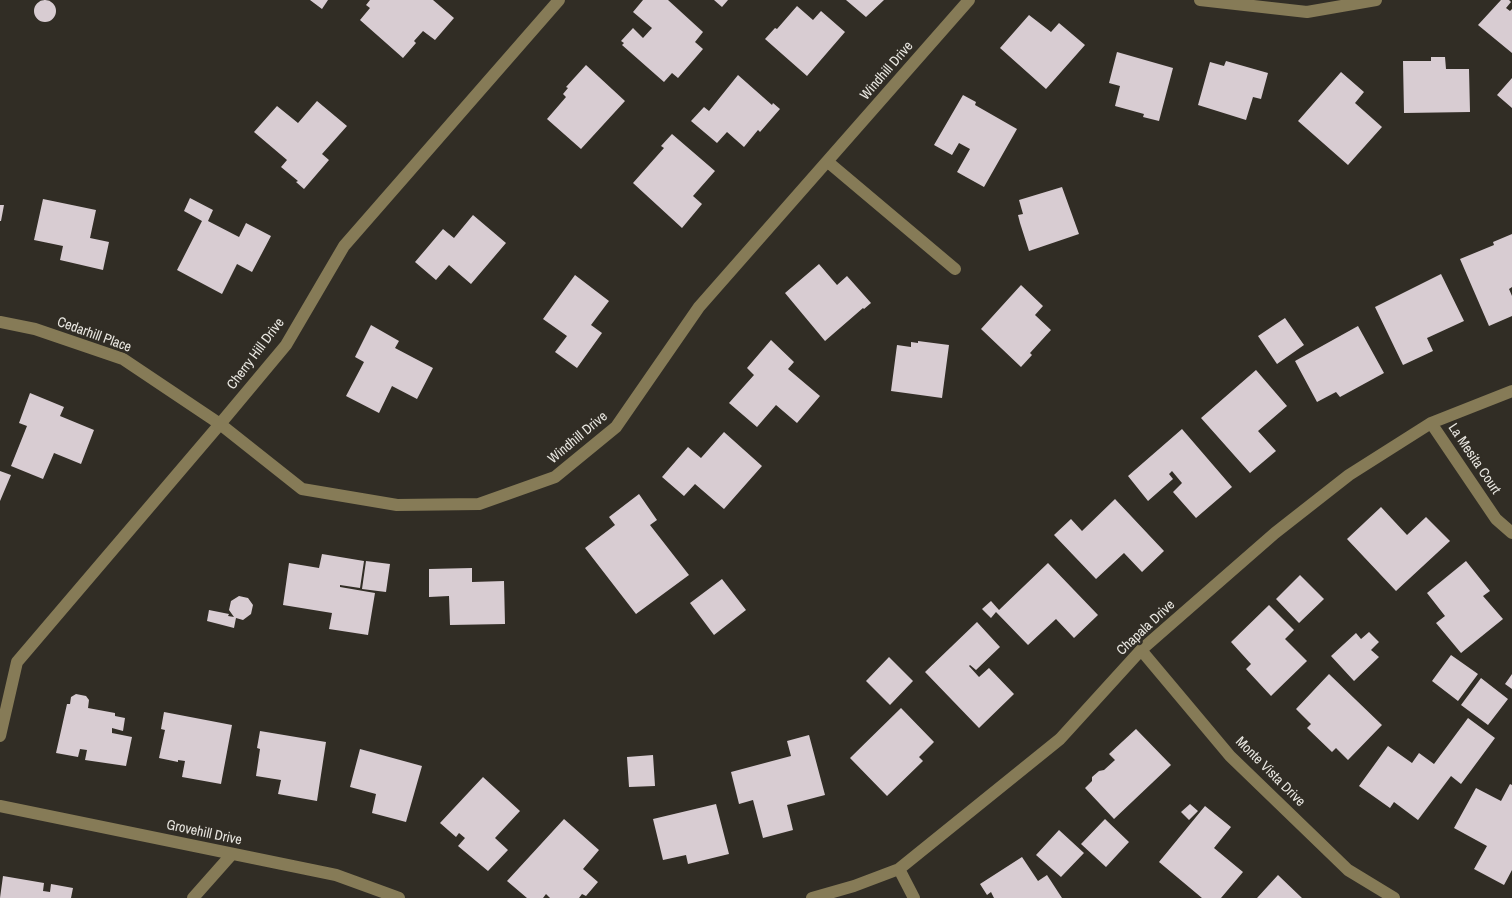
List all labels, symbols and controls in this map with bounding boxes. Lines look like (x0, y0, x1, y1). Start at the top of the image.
street label: Windhill Drive (857, 38, 917, 104)
street label: Cedarhill Place (55, 314, 133, 356)
street label: Cherry Hill Drive (224, 315, 288, 393)
street label: Windhill Drive (545, 408, 611, 468)
street label: La Mesita Court (1444, 420, 1504, 498)
street label: Chapala Drive (1113, 597, 1179, 659)
street label: Monte Vista Drive (1232, 734, 1308, 810)
street label: Grovehill Drive (165, 817, 243, 849)

